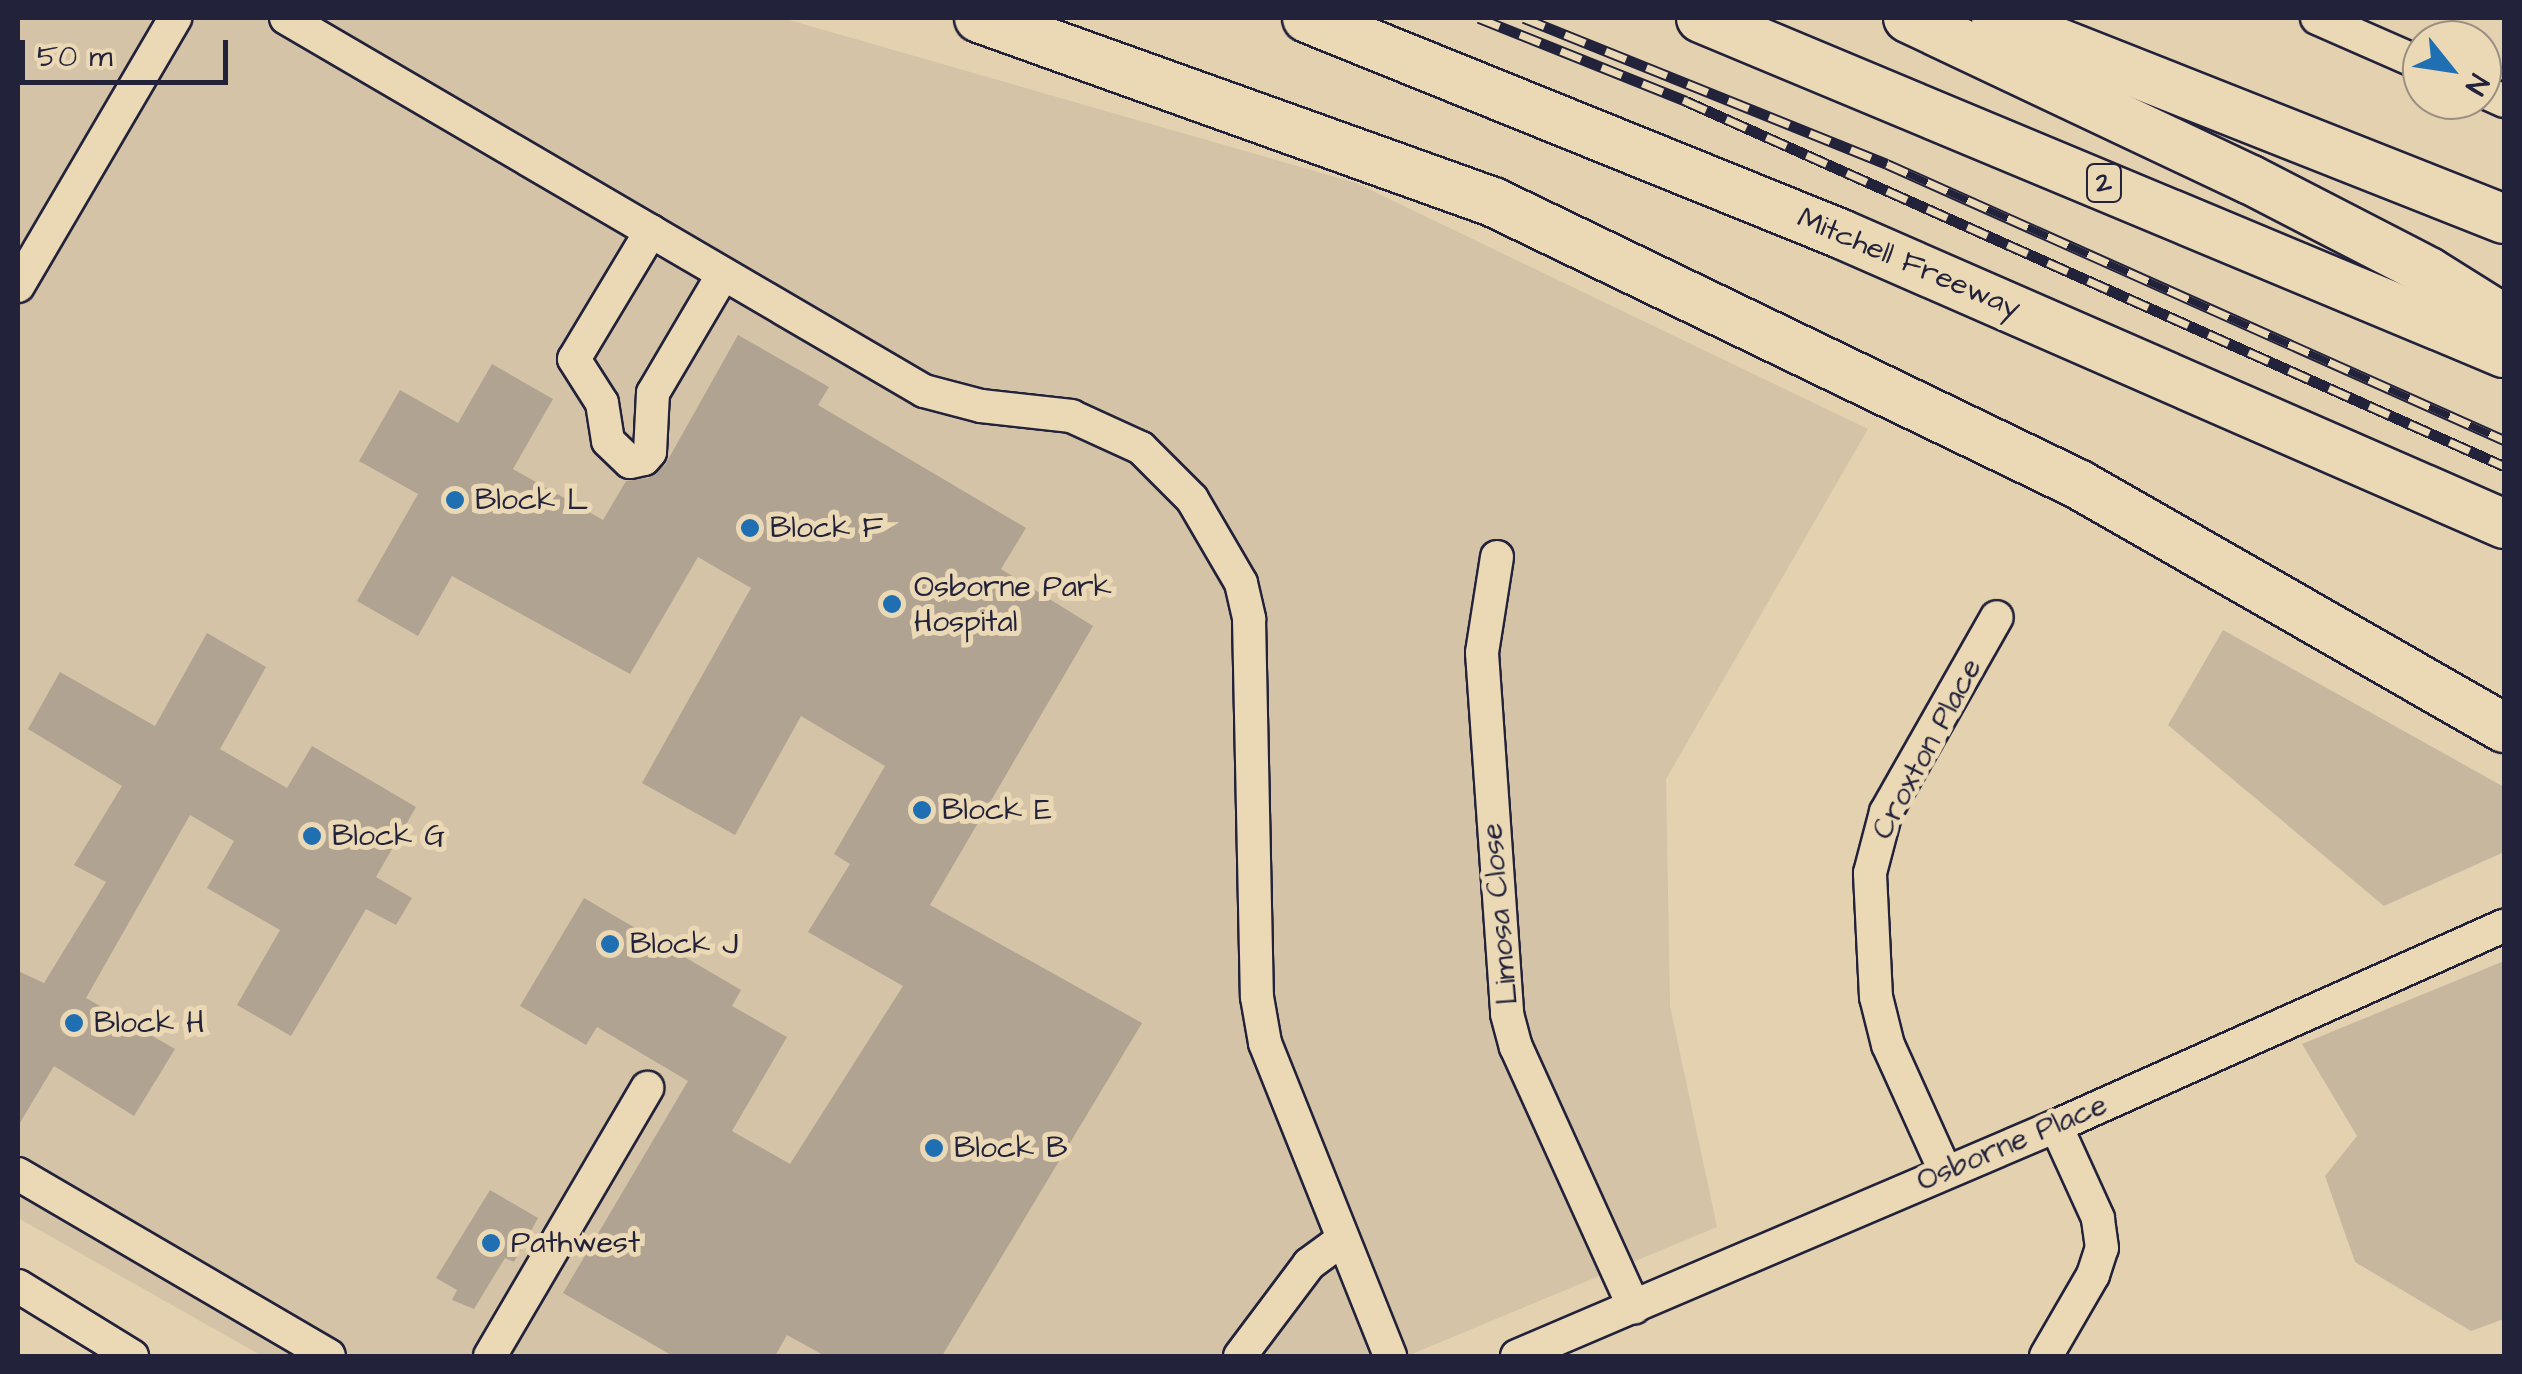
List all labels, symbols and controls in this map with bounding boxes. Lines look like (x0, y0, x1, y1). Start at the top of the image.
scale bar (25, 20, 232, 82)
north arrow (2402, 20, 2502, 120)
text: 50 m (37, 36, 113, 78)
text: N (2455, 67, 2498, 102)
road number: 2 (2084, 160, 2124, 206)
street label: Mitchell Freeway (1792, 200, 2026, 326)
place label: Block L (475, 482, 588, 518)
marker: Block L (444, 489, 466, 511)
place label: Block F (770, 510, 883, 546)
marker: Block F (739, 517, 761, 539)
place label: Osborne Park Hospital (914, 569, 1112, 640)
marker: Osborne Park Hospital (879, 591, 905, 617)
street label: Croxton Place (1864, 653, 1990, 845)
place label: Block E (942, 792, 1052, 828)
marker: Block E (911, 799, 933, 821)
place label: Block G (332, 818, 445, 854)
street label: Limosa Close (1474, 822, 1526, 1006)
marker: Block G (301, 825, 323, 847)
place label: Block J (630, 926, 738, 962)
marker: Block J (599, 933, 621, 955)
place label: Block H (94, 1005, 205, 1041)
marker: Block H (63, 1012, 85, 1034)
street label: Osborne Place (1912, 1087, 2112, 1199)
place label: Block B (954, 1130, 1068, 1166)
marker: Block B (923, 1137, 945, 1159)
place label: Pathwest (511, 1225, 640, 1261)
marker: Pathwest (480, 1232, 502, 1254)

